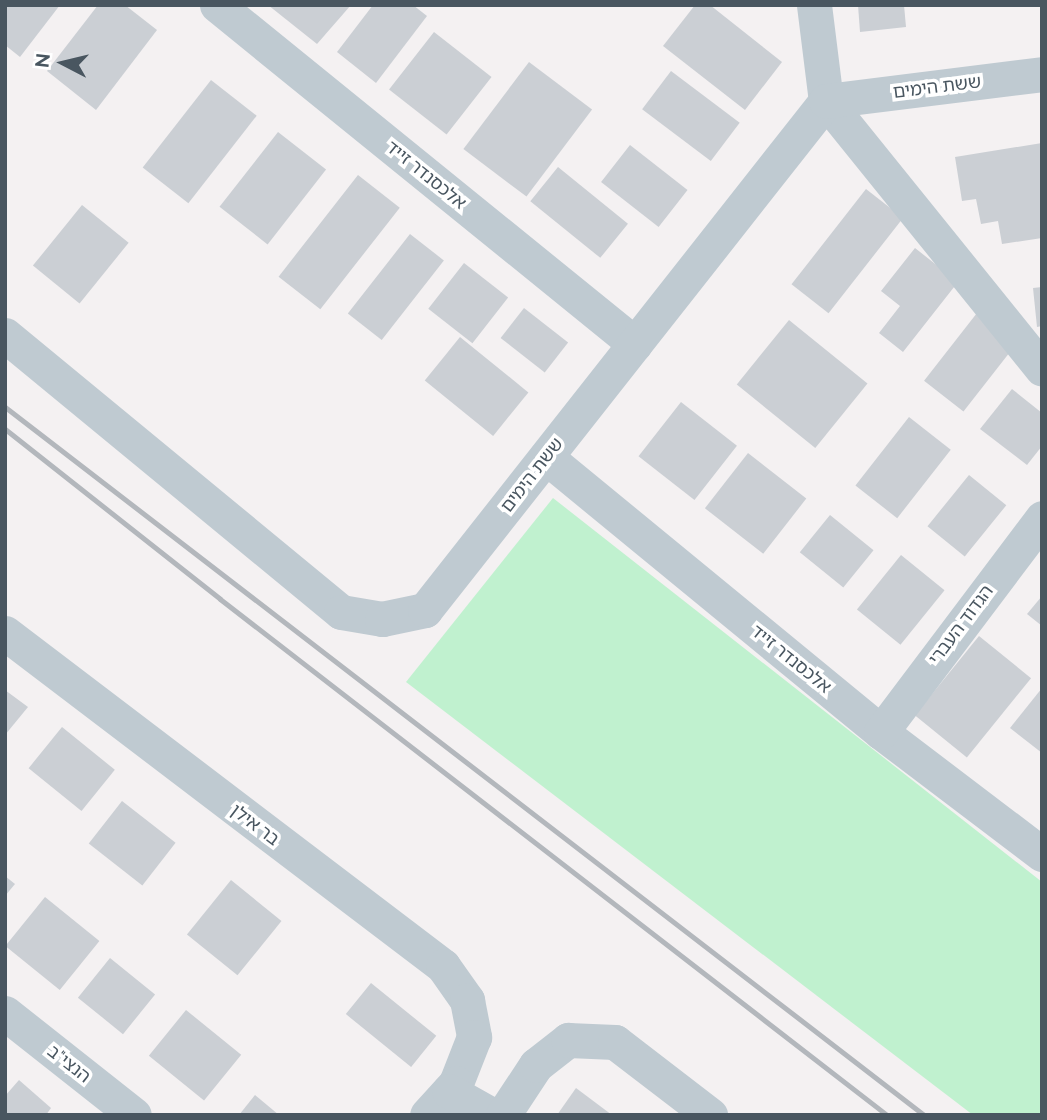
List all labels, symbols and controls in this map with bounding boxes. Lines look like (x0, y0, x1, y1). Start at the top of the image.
north arrow (28, 28, 98, 98)
text: N (30, 52, 54, 69)
street label: ששת הימים (892, 71, 982, 103)
street label: אלכסנדר זייד (382, 136, 470, 214)
street label: ששת הימים (496, 433, 568, 517)
street label: הגדוד העברי (924, 581, 998, 669)
street label: אלכסנדר זייד (747, 620, 835, 698)
street label: בר אילן (226, 800, 284, 850)
street label: הנצי"ב (43, 1041, 95, 1087)

